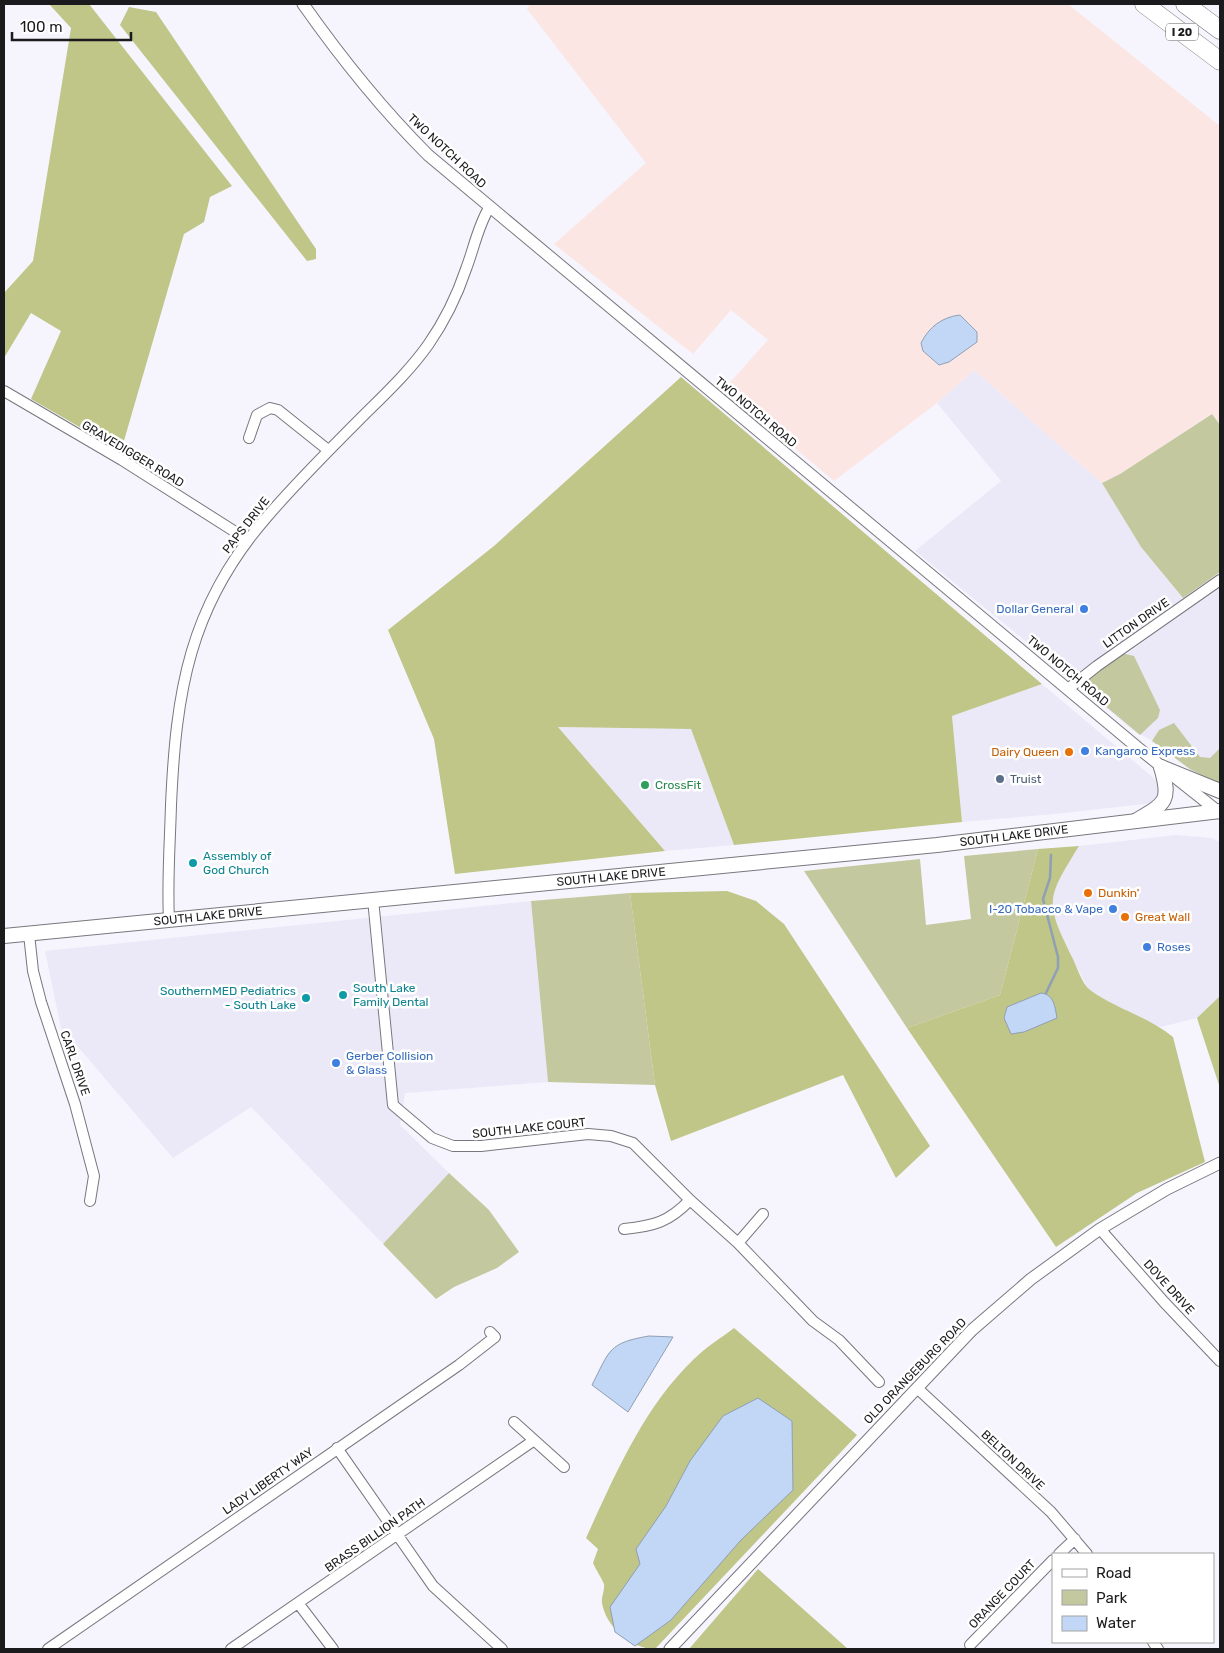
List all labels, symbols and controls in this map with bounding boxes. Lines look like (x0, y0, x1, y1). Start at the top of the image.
scale bar (12, 10, 131, 42)
text: 100 m (20, 18, 62, 36)
road number: I 20 (1166, 24, 1198, 41)
street label: TWO NOTCH ROAD (405, 111, 489, 191)
street label: TWO NOTCH ROAD (712, 374, 800, 450)
street label: GRAVEDIGGER ROAD (79, 418, 187, 490)
street label: PAPS DRIVE (220, 494, 272, 556)
street label: LITTON DRIVE (1100, 595, 1172, 651)
place label: Dollar General (996, 602, 1074, 616)
marker: Dollar General (1078, 603, 1090, 615)
street label: TWO NOTCH ROAD (1024, 633, 1112, 709)
place label: Kangaroo Express (1095, 744, 1195, 758)
place label: Dairy Queen (991, 745, 1059, 759)
marker: Kangaroo Express (1079, 745, 1091, 757)
marker: Dairy Queen (1063, 746, 1075, 758)
place label: Truist (1010, 772, 1042, 786)
marker: Truist (994, 773, 1006, 785)
place label: CrossFit (655, 778, 701, 792)
marker: CrossFit (639, 779, 651, 791)
street label: SOUTH LAKE DRIVE (959, 822, 1069, 849)
place label: Assembly of God Church (203, 849, 272, 877)
marker: Assembly of God Church (187, 857, 199, 869)
street label: SOUTH LAKE DRIVE (556, 865, 666, 889)
place label: Dunkin' (1098, 886, 1139, 900)
marker: Dunkin' (1082, 887, 1094, 899)
place label: I-20 Tobacco & Vape (989, 902, 1103, 916)
marker: I-20 Tobacco & Vape (1107, 903, 1119, 915)
street label: SOUTH LAKE DRIVE (153, 904, 263, 928)
place label: Great Wall (1135, 910, 1190, 924)
marker: Great Wall (1119, 911, 1131, 923)
place label: Roses (1157, 940, 1191, 954)
marker: Roses (1141, 941, 1153, 953)
place label: South Lake Family Dental (353, 981, 429, 1009)
place label: SouthernMED Pediatrics - South Lake (160, 984, 296, 1012)
marker: South Lake Family Dental (337, 989, 349, 1001)
marker: SouthernMED Pediatrics - South Lake (300, 992, 312, 1004)
street label: CARL DRIVE (57, 1029, 93, 1097)
place label: Gerber Collision & Glass (346, 1049, 433, 1077)
marker: Gerber Collision & Glass (330, 1057, 342, 1069)
street label: SOUTH LAKE COURT (472, 1115, 586, 1141)
street label: DOVE DRIVE (1141, 1257, 1197, 1317)
street label: OLD ORANGEBURG ROAD (861, 1315, 969, 1427)
street label: BELTON DRIVE (978, 1427, 1048, 1493)
street label: LADY LIBERTY WAY (220, 1444, 316, 1518)
street label: BRASS BILLION PATH (322, 1495, 428, 1575)
legend (1052, 1553, 1214, 1643)
street label: ORANGE COURT (966, 1557, 1038, 1631)
text: Road (1096, 1564, 1132, 1582)
text: Park (1096, 1589, 1127, 1607)
text: Water (1096, 1614, 1136, 1632)

